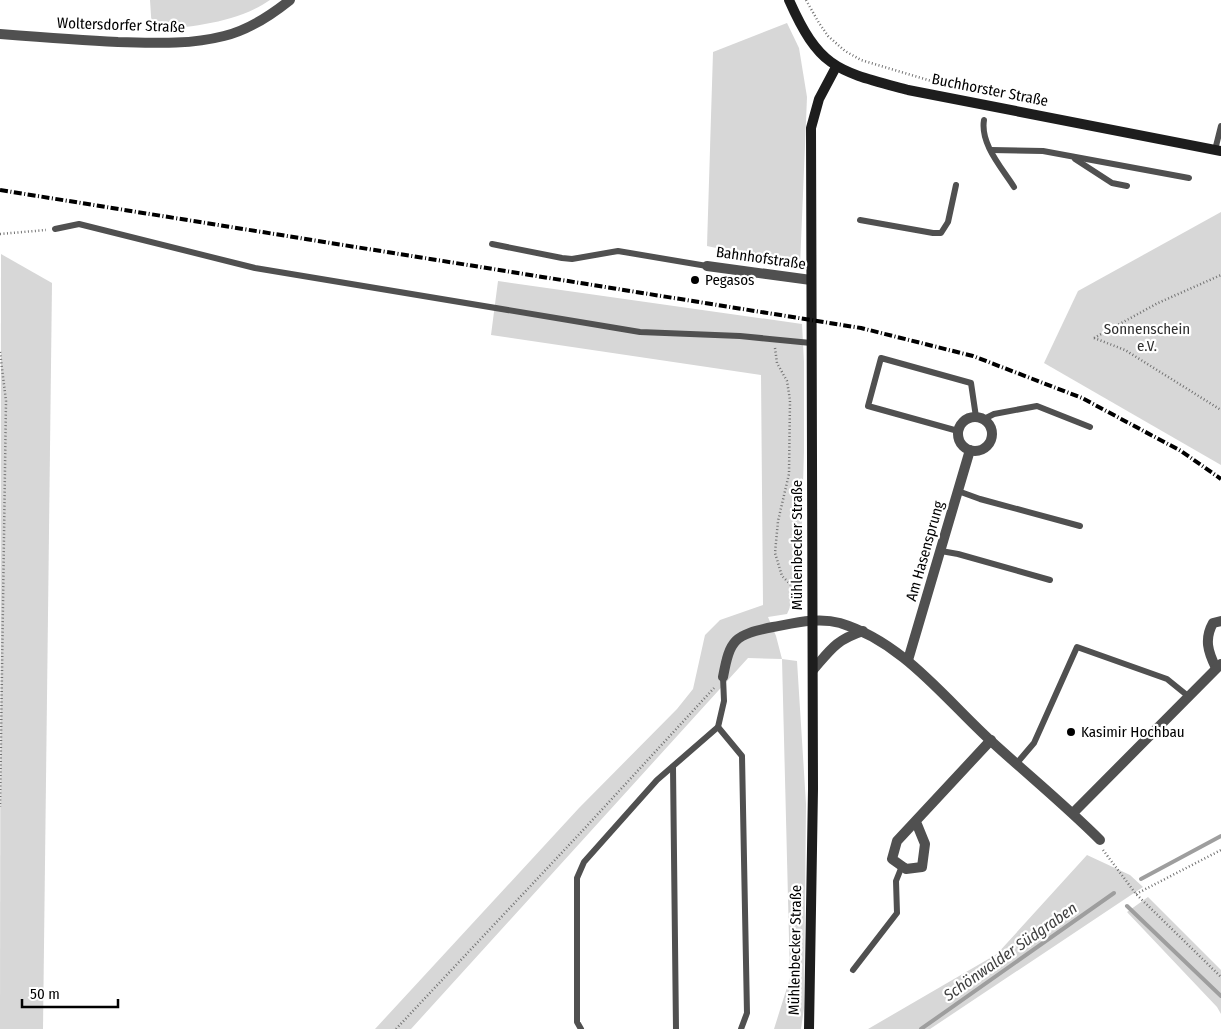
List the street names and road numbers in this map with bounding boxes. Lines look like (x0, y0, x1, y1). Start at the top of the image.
street label: Woltersdorfer Straße (57, 14, 185, 36)
street label: Buchhorster Straße (930, 70, 1050, 110)
street label: Bahnhofstraße (715, 243, 807, 273)
street label: Mühlenbecker Straße (788, 480, 806, 610)
street label: Am Hasensprung (902, 499, 948, 603)
street label: Mühlenbecker Straße (785, 885, 805, 1015)

